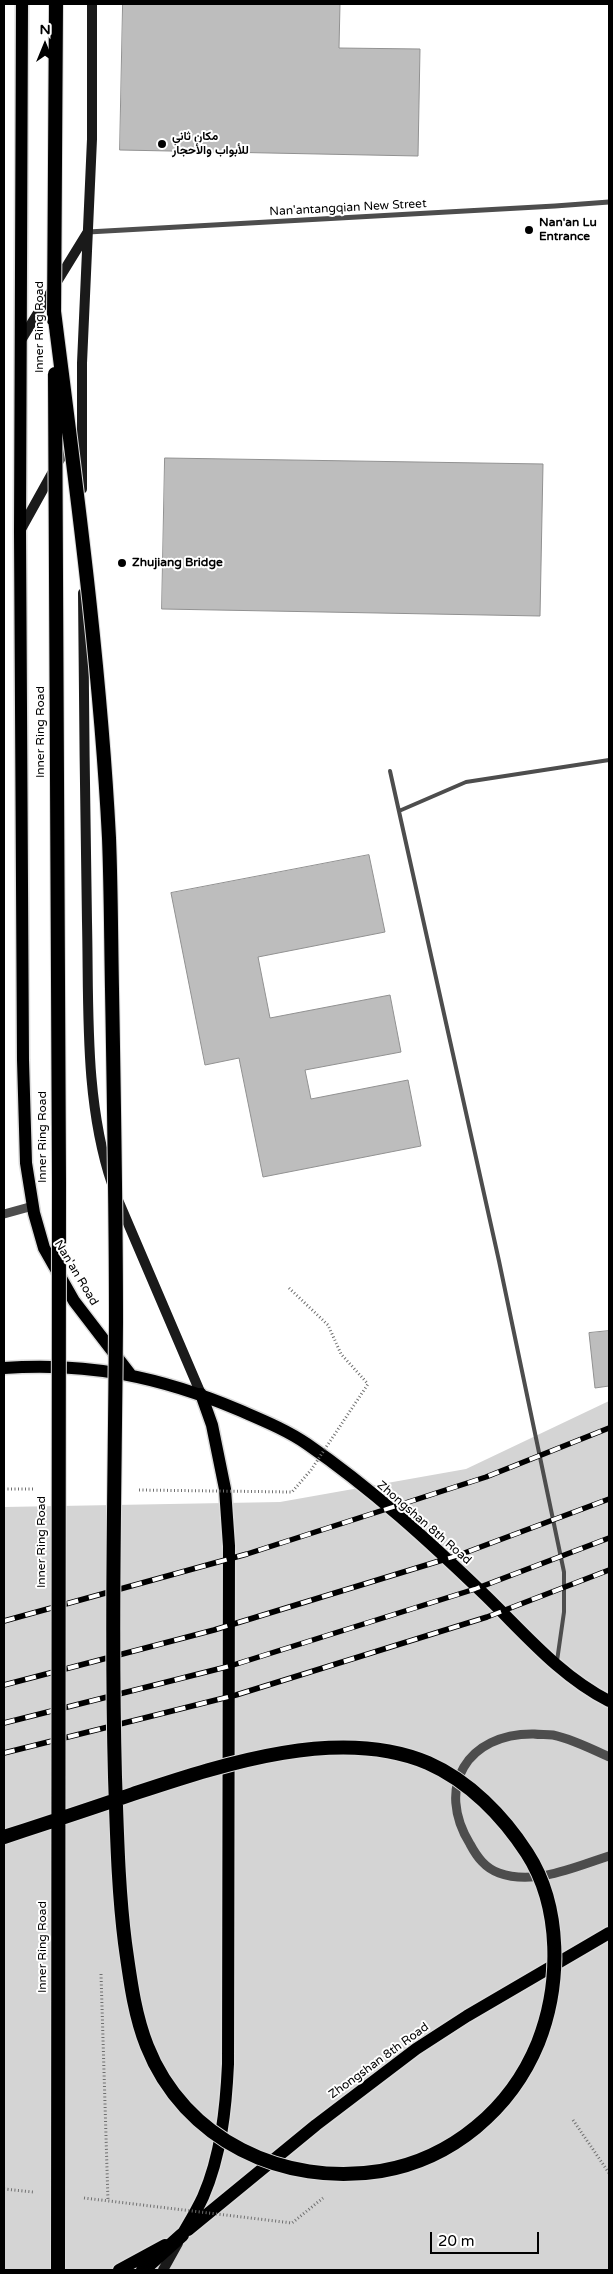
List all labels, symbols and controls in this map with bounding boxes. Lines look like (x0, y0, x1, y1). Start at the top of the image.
north arrow (20, 20, 70, 70)
text: N (39, 21, 51, 38)
place label: مكان ثاني للأبواب والأحجار (172, 130, 249, 158)
marker: مكان ثاني للأبواب والأحجار (156, 138, 168, 150)
street label: Nan'antangqian New Street (269, 197, 427, 219)
place label: Nan'an Lu Entrance (539, 216, 597, 244)
marker: Nan'an Lu Entrance (523, 224, 535, 236)
street label: Inner Ring Road (33, 281, 47, 373)
place label: Zhujiang Bridge (132, 556, 223, 570)
marker: Zhujiang Bridge (116, 557, 128, 569)
street label: Inner Ring Road (34, 686, 48, 778)
street label: Inner Ring Road (36, 1091, 50, 1183)
street label: Nan'an Road (51, 1238, 101, 1308)
street label: Zhongshan 8th Road (374, 1478, 474, 1568)
street label: Inner Ring Road (35, 1496, 49, 1588)
street label: Inner Ring Road (36, 1901, 50, 1993)
street label: Zhongshan 8th Road (326, 2020, 432, 2102)
scale bar (433, 2222, 542, 2254)
text: 20 m (438, 2232, 475, 2250)

